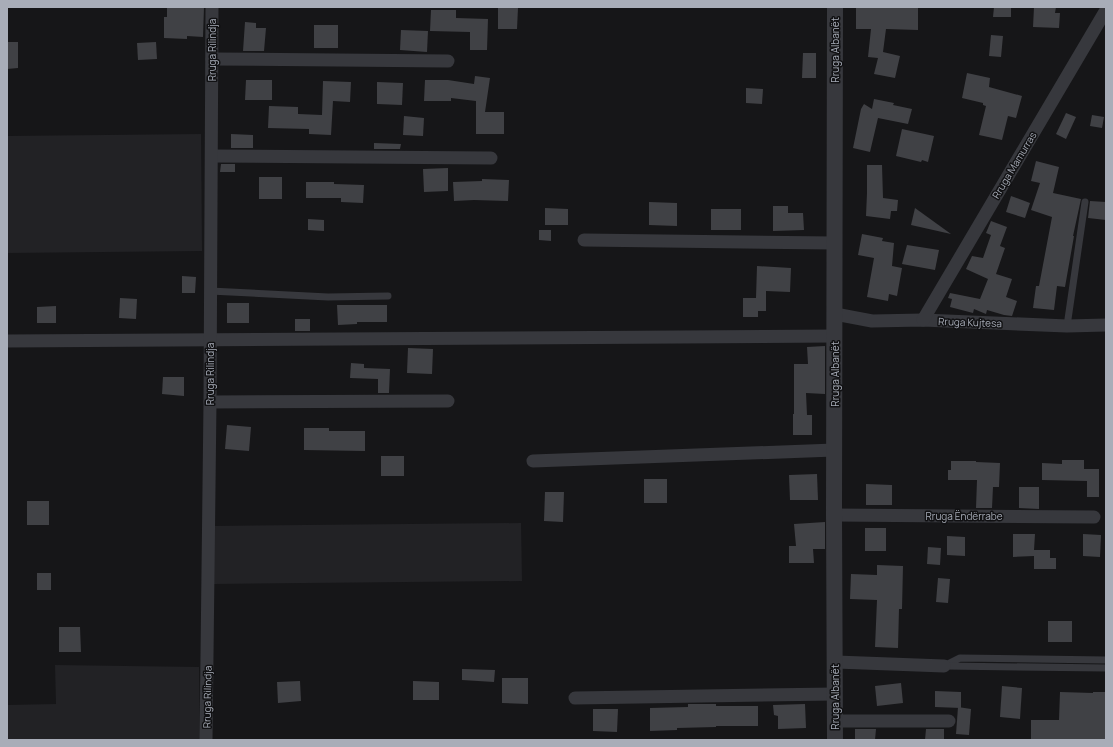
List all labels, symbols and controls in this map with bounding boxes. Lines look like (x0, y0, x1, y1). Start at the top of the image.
street label: Rruga Albanët (828, 17, 842, 83)
street label: Rruga Rilindja (205, 19, 219, 81)
street label: Rruga Mamurras (989, 129, 1039, 201)
street label: Rruga Kujtesa (938, 314, 1002, 330)
street label: Rruga Albanët (828, 341, 842, 407)
street label: Rruga Rilindja (203, 343, 217, 405)
street label: Rruga Ëndërrabe (925, 509, 1003, 523)
street label: Rruga Albanët (828, 664, 842, 730)
street label: Rruga Rilindja (199, 666, 215, 728)

